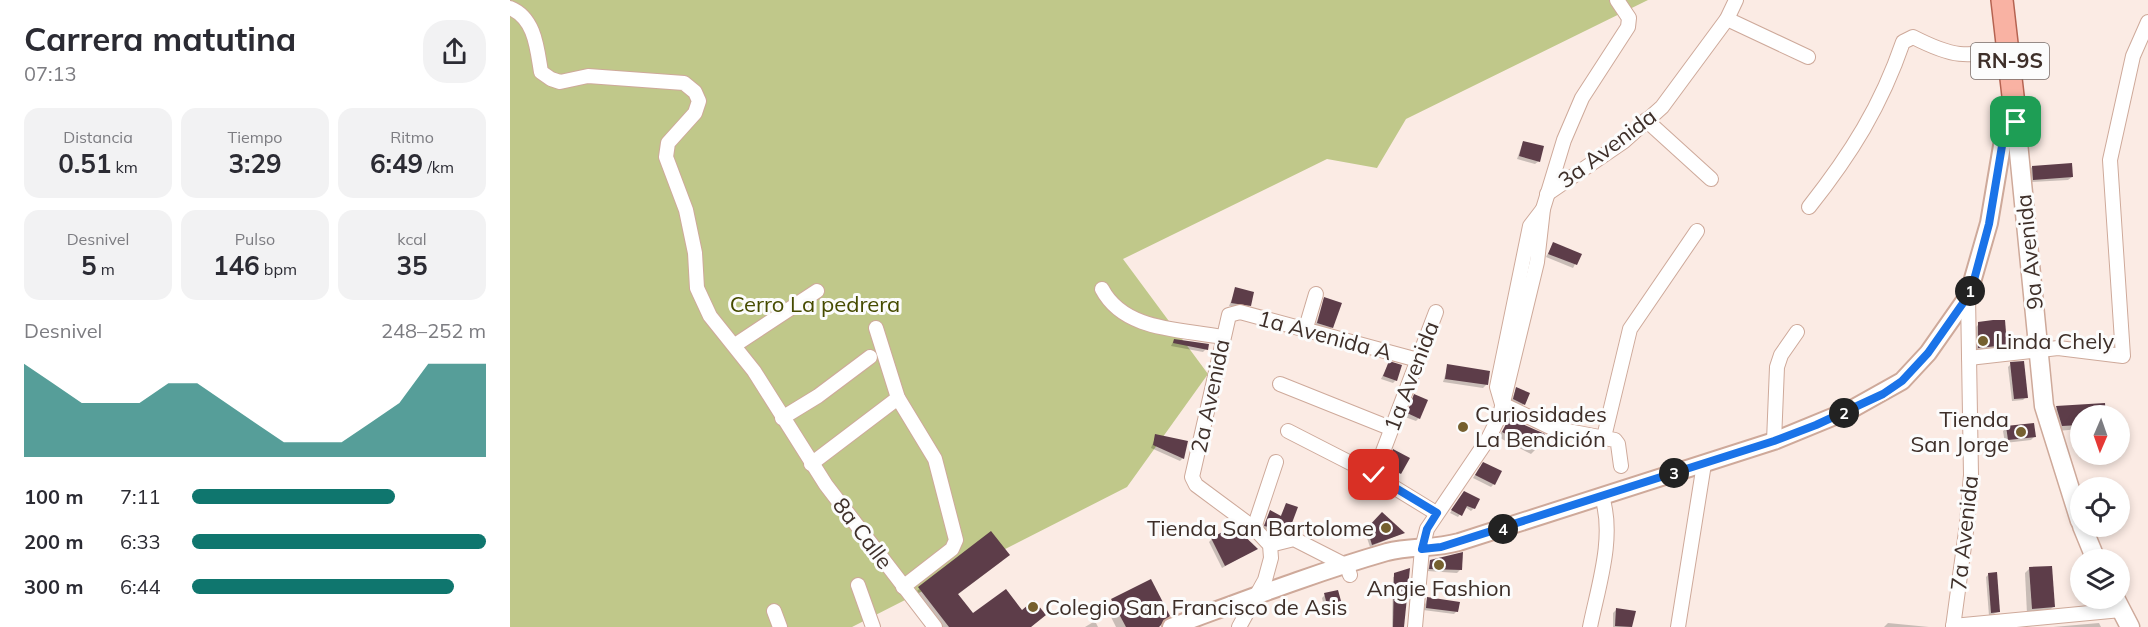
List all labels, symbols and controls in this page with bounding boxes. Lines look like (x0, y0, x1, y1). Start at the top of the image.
text: Carrera matutina (24, 18, 296, 59)
button: share (423, 20, 486, 83)
road number: RN-9S (1971, 43, 2049, 79)
text: 07:13 (24, 61, 77, 86)
pin (1990, 96, 2041, 147)
street label: 3a Avenida (1552, 102, 1662, 194)
icon: arrive (1999, 105, 2032, 138)
text: Distancia (63, 127, 133, 147)
text: Tiempo (228, 127, 282, 147)
text: Ritmo (390, 127, 434, 147)
text: 0.51 (58, 147, 111, 180)
text: 3:29 (228, 147, 282, 180)
text: 6:49 (370, 147, 423, 180)
text: km (111, 157, 138, 177)
text: /km (423, 157, 454, 177)
street label: 9a Avenida (2009, 193, 2049, 311)
text: Desnivel (67, 229, 129, 249)
text: Pulso (235, 229, 275, 249)
text: kcal (397, 229, 427, 249)
text: 5 (81, 249, 97, 282)
text: 146 (213, 249, 260, 282)
text: 35 (396, 249, 428, 282)
text: m (97, 259, 115, 279)
text: bpm (260, 259, 297, 279)
pin: 1 (1955, 276, 1985, 306)
text: 1 (1965, 281, 1975, 301)
park label: Cerro La pedrera (730, 290, 900, 318)
street label: 1a Avenida A (1255, 304, 1395, 366)
street label: 1a Avenida (1377, 317, 1445, 435)
text: Desnivel (24, 318, 102, 343)
text: 248–252 m (381, 318, 486, 343)
place label: Linda Chely (1995, 327, 2114, 355)
marker: Linda Chely (1976, 334, 1990, 348)
street label: 2a Avenida (1184, 336, 1236, 456)
pin: 2 (1829, 398, 1859, 428)
place label: Curiosidades La Bendición (1475, 400, 1607, 453)
text: 2 (1839, 403, 1849, 423)
place label: Tienda San Jorge (1911, 405, 2009, 458)
north arrow (2070, 405, 2130, 465)
map controls (2070, 405, 2130, 609)
marker: Curiosidades La Bendición (1456, 420, 1470, 434)
marker: Tienda San Jorge (2014, 425, 2028, 439)
pin (1348, 449, 1399, 500)
icon: check (1357, 458, 1390, 491)
pin: 3 (1659, 458, 1689, 488)
text: 3 (1669, 463, 1679, 483)
street label: 7a Avenida (1944, 474, 1984, 592)
button: locate (2070, 477, 2130, 537)
text: 100 m (24, 484, 83, 509)
text: 7:11 (120, 484, 161, 509)
street label: 8a Calle (827, 492, 899, 574)
place label: Tienda San Bartolome (1147, 514, 1374, 542)
pin: 4 (1488, 514, 1518, 544)
text: 4 (1498, 519, 1508, 539)
marker: Tienda San Bartolome (1379, 521, 1393, 535)
text: 200 m (24, 529, 83, 554)
text: 6:33 (120, 529, 161, 554)
button: layers (2070, 549, 2130, 609)
marker: Angie Fashion (1432, 558, 1446, 572)
text: 300 m (24, 574, 83, 599)
text: 6:44 (120, 574, 161, 599)
place label: Angie Fashion (1367, 574, 1511, 602)
place label: Colegio San Francisco de Asis (1045, 593, 1348, 621)
marker: Colegio San Francisco de Asis (1026, 600, 1040, 614)

